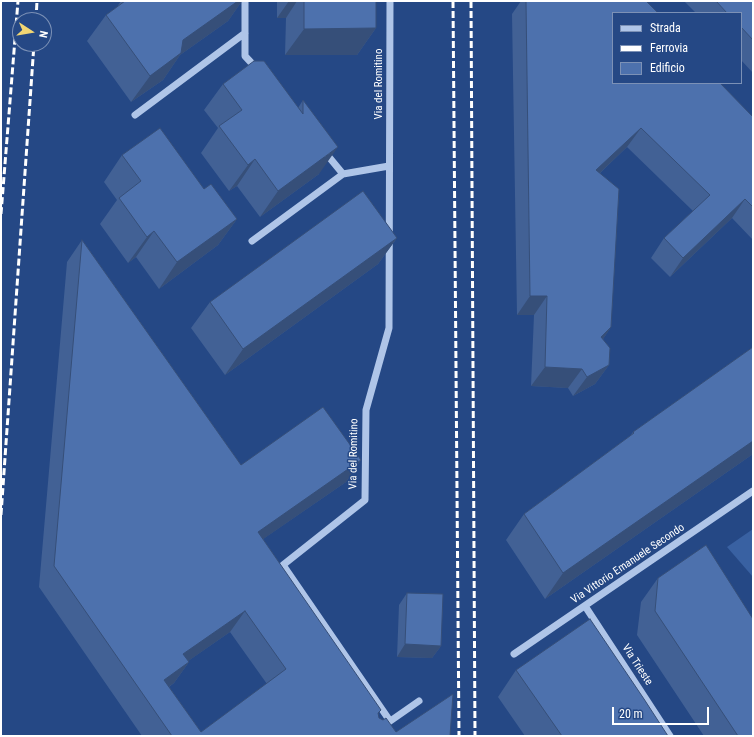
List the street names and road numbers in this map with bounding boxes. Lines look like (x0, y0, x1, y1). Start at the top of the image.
street label: Via del Romitino (372, 49, 386, 119)
street label: Via del Romitino (347, 418, 361, 490)
street label: Via Vittorio Emanuele Secondo (569, 521, 687, 607)
street label: Via Trieste (619, 642, 655, 688)

